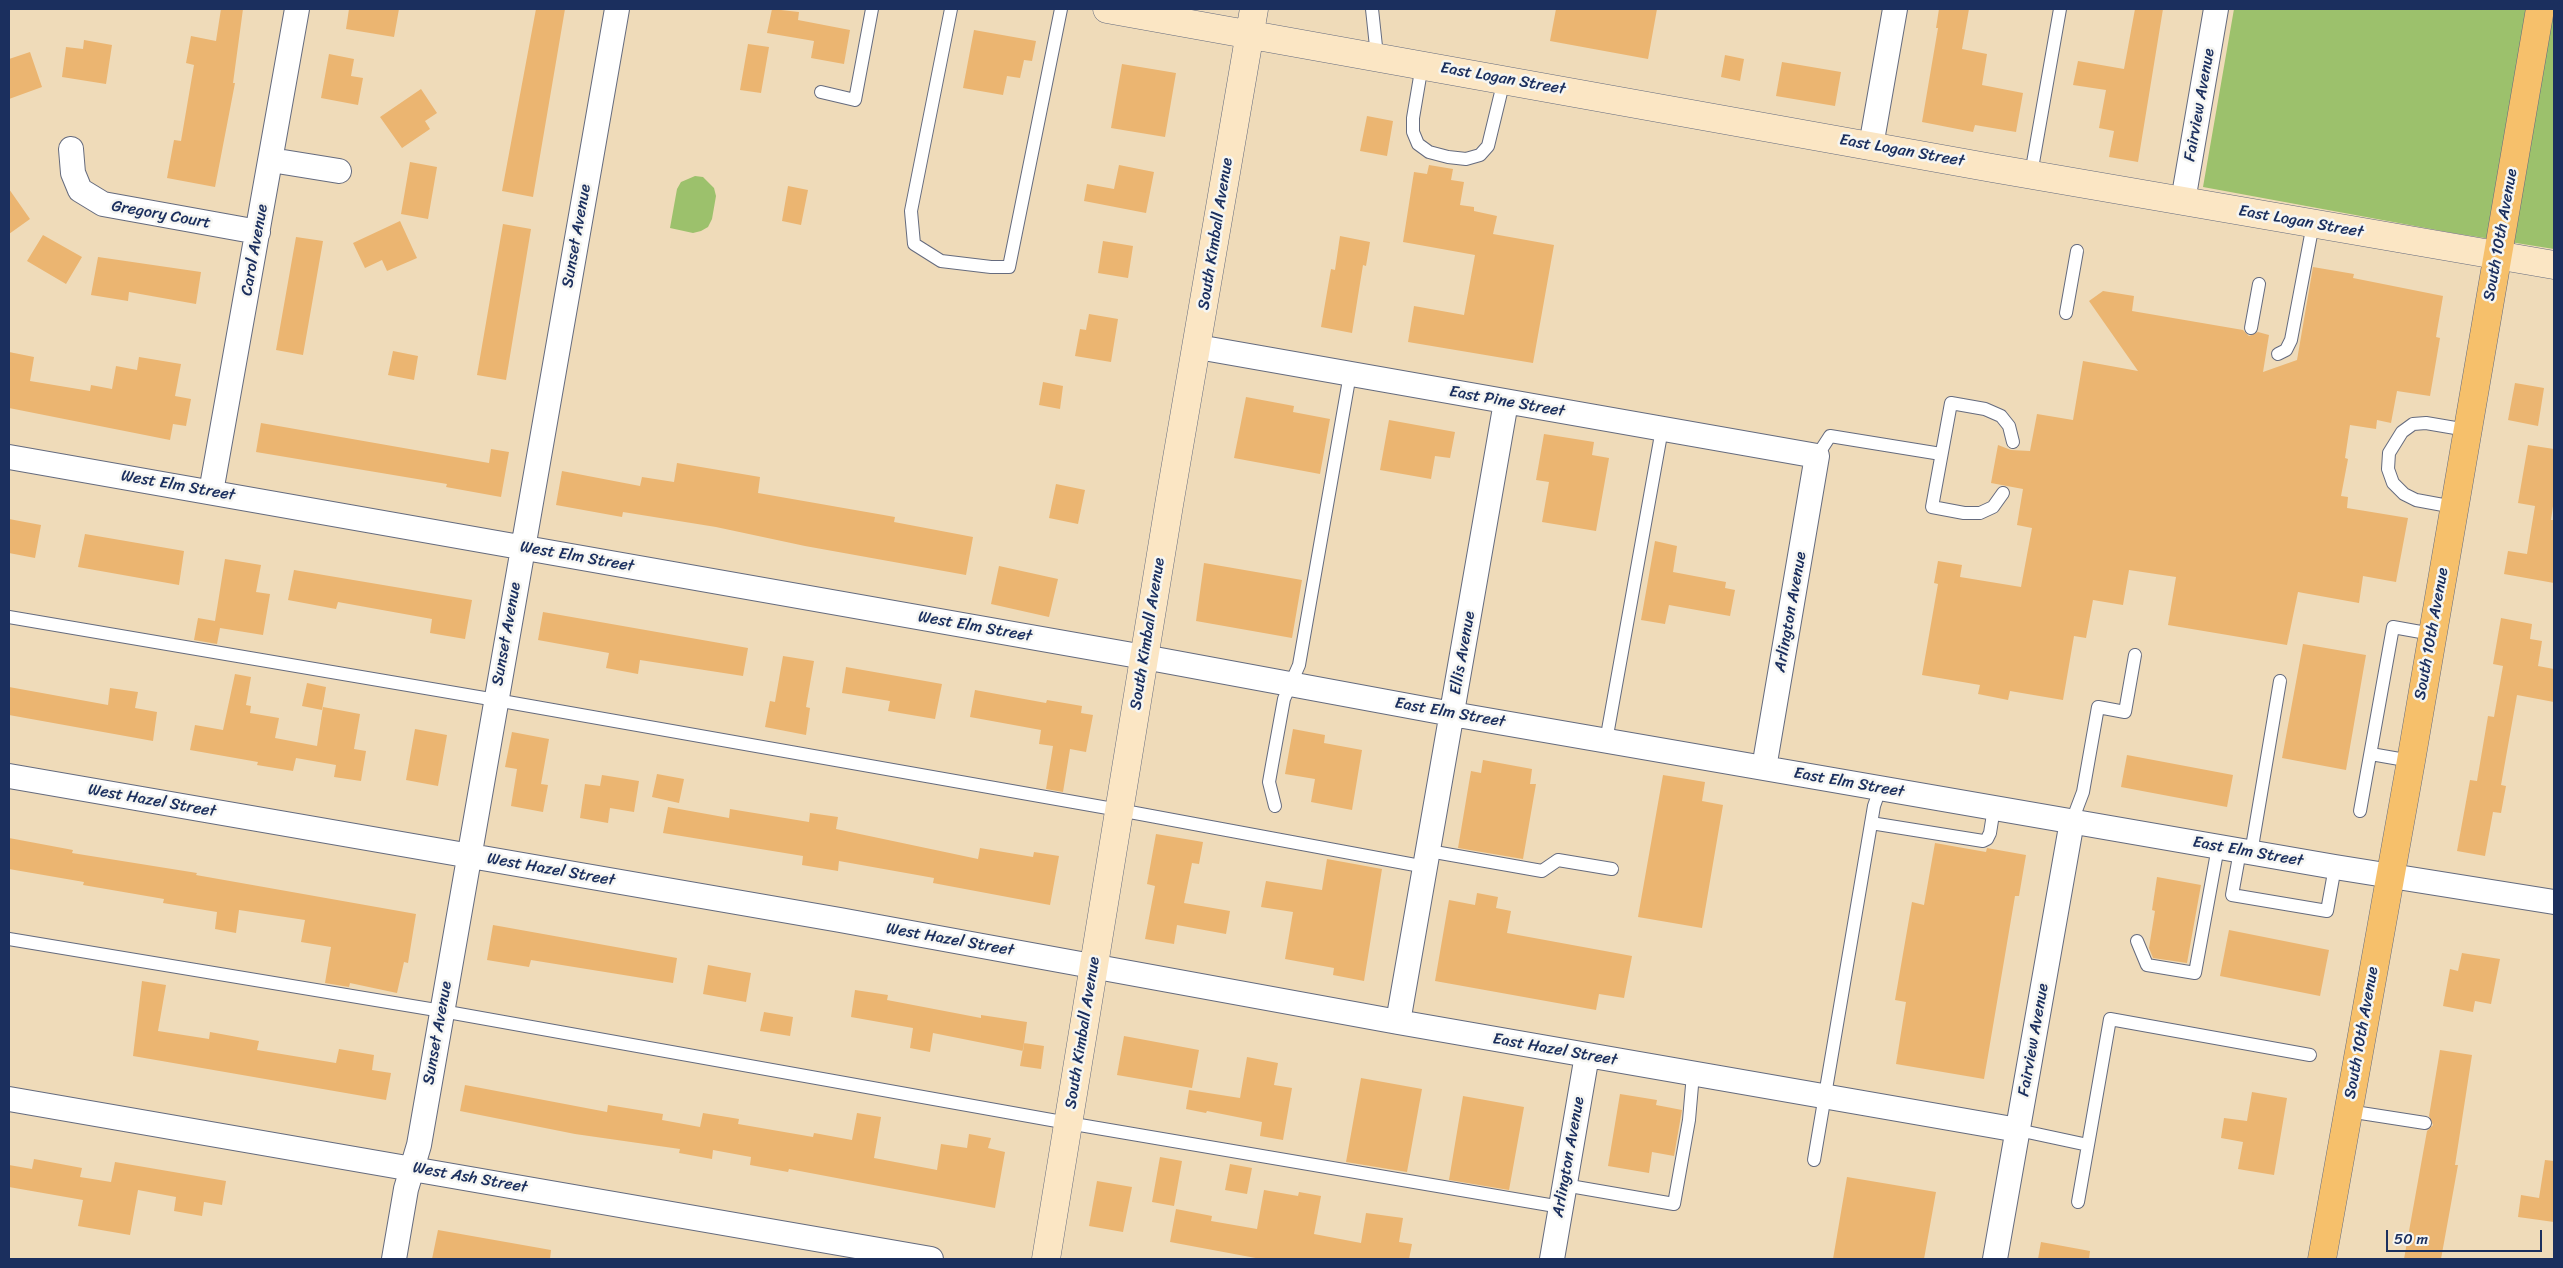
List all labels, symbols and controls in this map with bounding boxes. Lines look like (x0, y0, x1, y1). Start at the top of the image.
street label: Fairview Avenue (2181, 47, 2219, 163)
street label: East Logan Street (1439, 59, 1567, 99)
street label: East Logan Street (1838, 131, 1966, 171)
street label: South Kimball Avenue (1195, 157, 1237, 311)
street label: South 10th Avenue (2480, 167, 2522, 303)
street label: Sunset Avenue (558, 183, 596, 289)
street label: Gregory Court (110, 197, 212, 233)
street label: East Logan Street (2237, 202, 2365, 242)
street label: Carol Avenue (238, 203, 272, 297)
street label: East Pine Street (1448, 382, 1566, 422)
street label: West Elm Street (119, 467, 237, 505)
street label: West Elm Street (518, 538, 636, 576)
street label: Arlington Avenue (1771, 550, 1811, 674)
street label: South Kimball Avenue (1127, 557, 1169, 711)
street label: South 10th Avenue (2411, 566, 2453, 702)
street label: Sunset Avenue (488, 581, 526, 687)
street label: West Elm Street (916, 608, 1034, 646)
street label: Ellis Avenue (1446, 610, 1480, 696)
street label: East Elm Street (1393, 694, 1507, 732)
street label: East Elm Street (1792, 764, 1906, 802)
street label: West Hazel Street (87, 780, 217, 822)
street label: East Elm Street (2191, 833, 2305, 871)
street label: West Hazel Street (486, 849, 616, 891)
street label: West Hazel Street (885, 919, 1015, 961)
street label: South Kimball Avenue (1062, 956, 1104, 1110)
street label: South 10th Avenue (2341, 965, 2383, 1101)
street label: Sunset Avenue (419, 980, 457, 1086)
street label: Fairview Avenue (2015, 982, 2053, 1098)
street label: East Hazel Street (1491, 1030, 1619, 1070)
street label: Arlington Avenue (1549, 1095, 1589, 1219)
street label: West Ash Street (411, 1158, 529, 1198)
scale bar (2388, 1220, 2544, 1252)
text: 50 m (2394, 1226, 2428, 1252)

